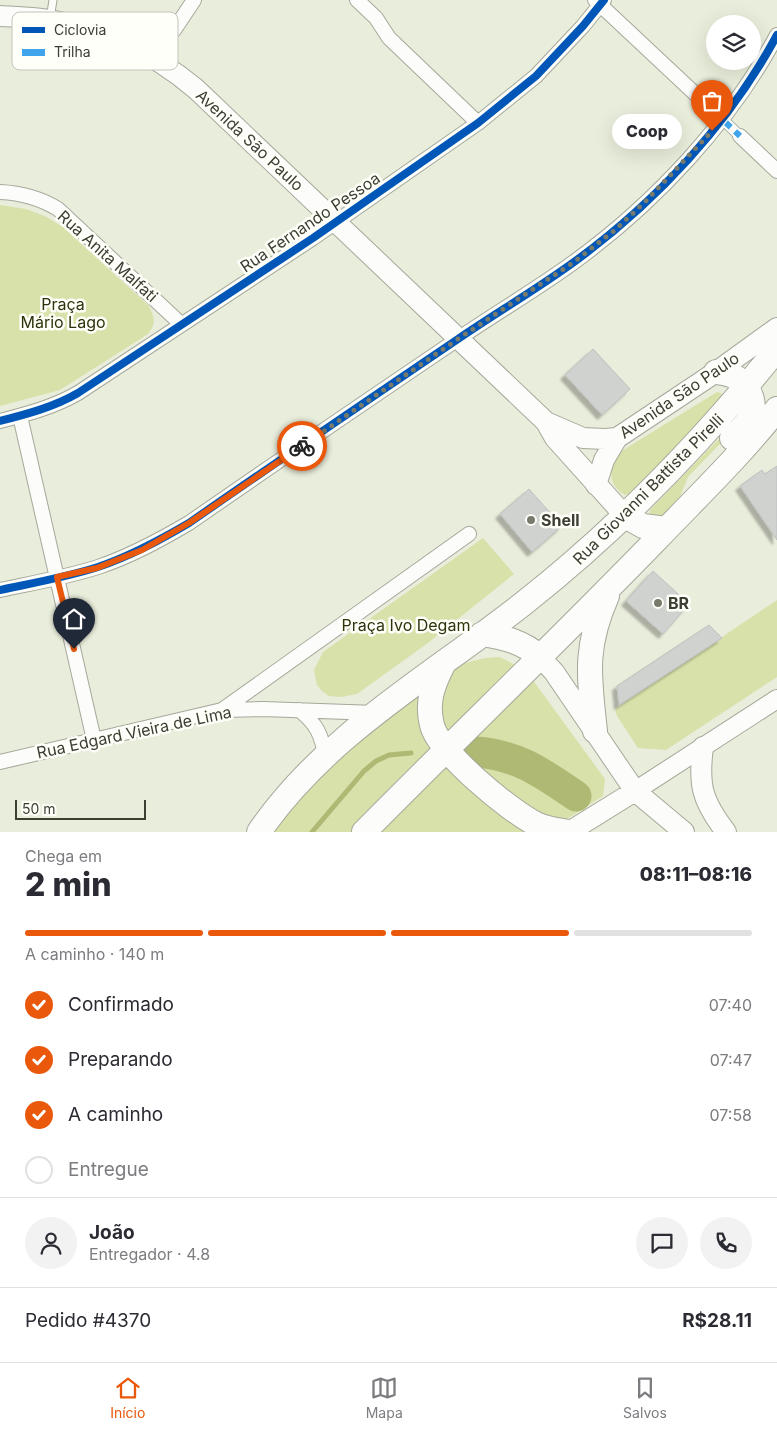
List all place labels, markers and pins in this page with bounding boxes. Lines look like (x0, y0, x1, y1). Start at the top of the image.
pin (691, 80, 733, 131)
callout: Coop (612, 114, 682, 148)
place label: Shell (541, 510, 580, 530)
marker: Shell (525, 514, 537, 526)
place label: BR (668, 593, 690, 613)
marker: BR (652, 597, 664, 609)
pin (53, 598, 95, 649)

